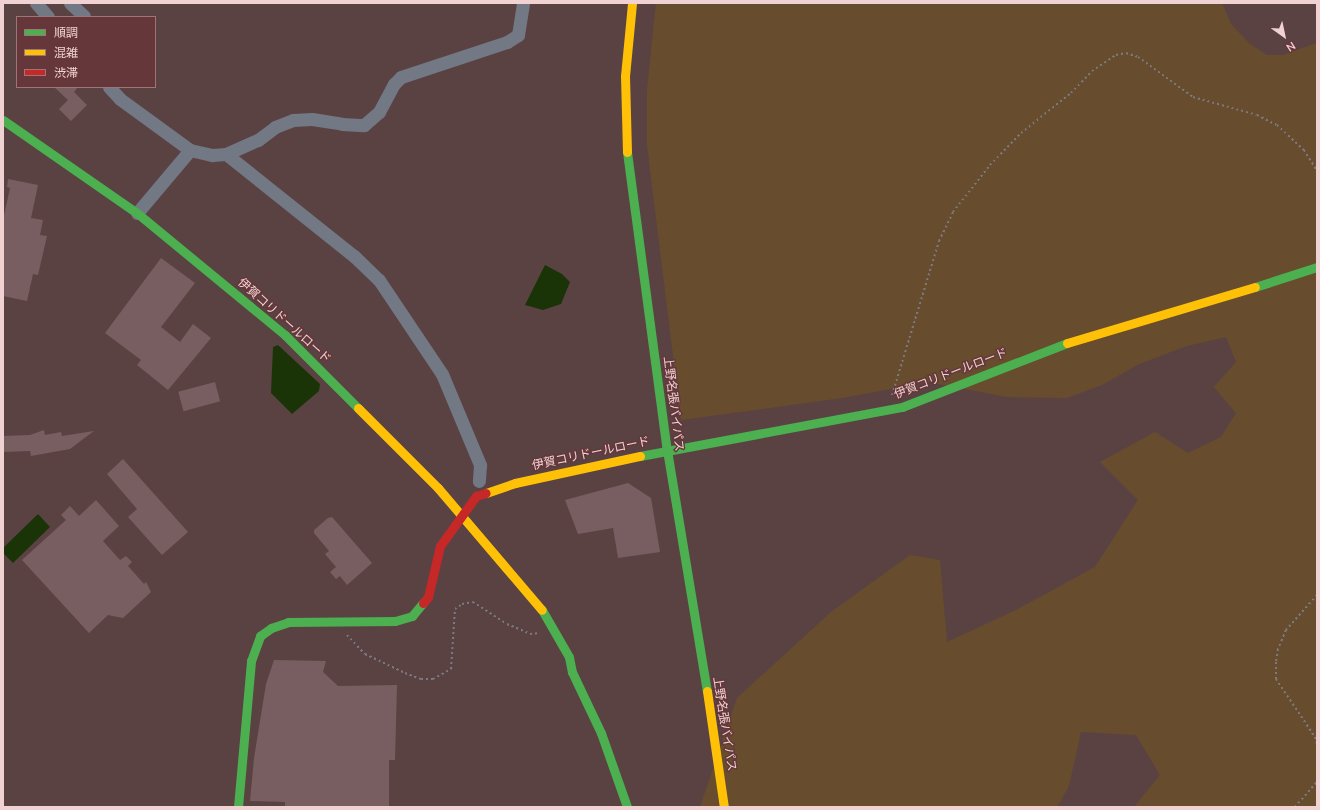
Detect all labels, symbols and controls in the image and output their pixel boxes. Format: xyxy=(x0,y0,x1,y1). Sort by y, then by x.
legend xyxy=(16,16,156,88)
north arrow xyxy=(1264,16,1304,56)
text: 順調 xyxy=(54,25,78,41)
text: N xyxy=(1283,38,1298,55)
text: 混雑 xyxy=(54,45,78,61)
text: 渋滞 xyxy=(54,65,78,81)
street label: 伊賀コリドールロード xyxy=(235,276,333,366)
street label: 伊賀コリドールロード xyxy=(892,346,1010,402)
street label: 上野名張バイパス xyxy=(660,355,686,453)
street label: 伊賀コリドールロード xyxy=(531,434,651,474)
street label: 上野名張バイパス xyxy=(709,675,739,773)

